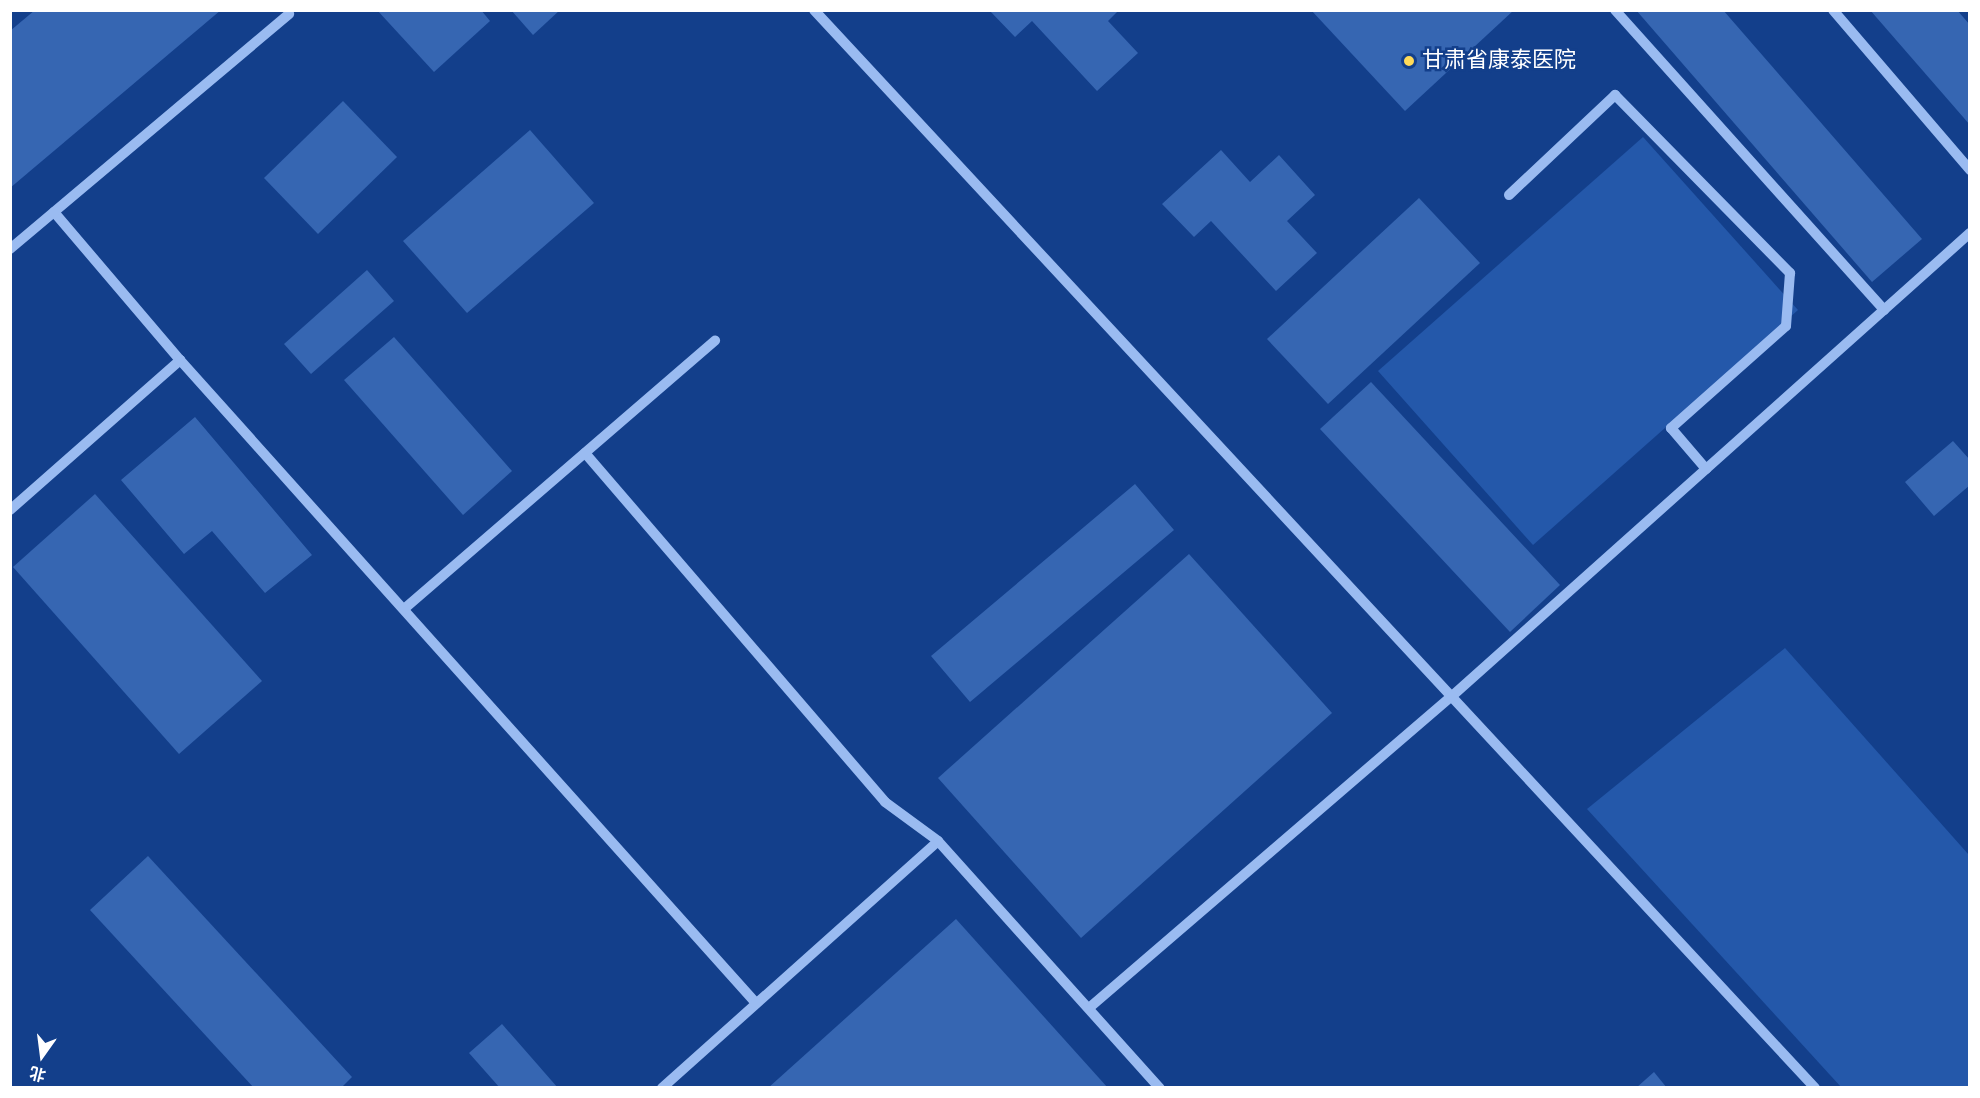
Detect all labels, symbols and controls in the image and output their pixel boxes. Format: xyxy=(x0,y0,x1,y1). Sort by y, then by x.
place label: 甘肃省康泰医院 xyxy=(1422,48,1576,74)
marker: 甘肃省康泰医院 xyxy=(1400,52,1418,70)
north arrow xyxy=(12,1026,72,1086)
text: 北 xyxy=(28,1064,47,1083)

